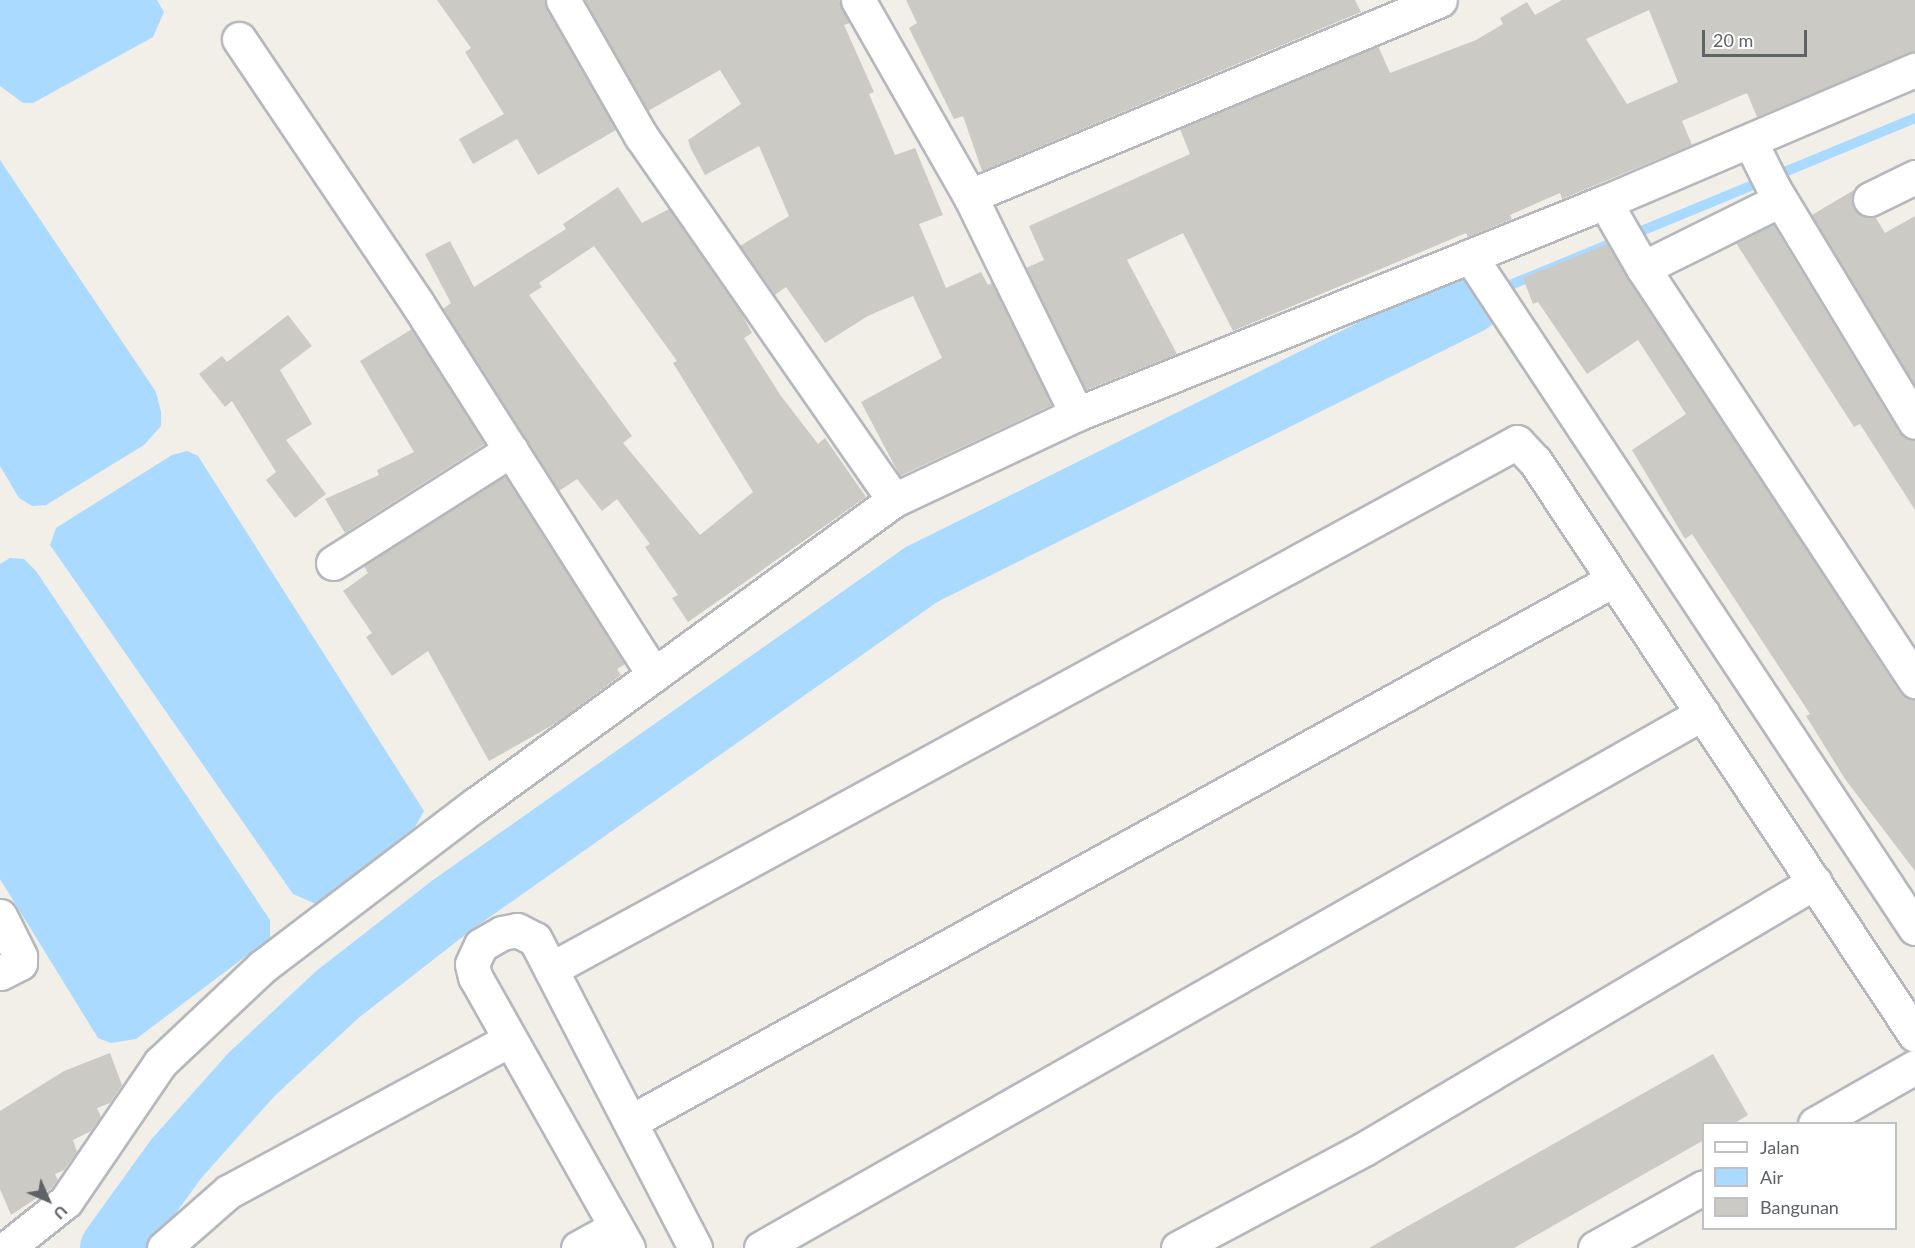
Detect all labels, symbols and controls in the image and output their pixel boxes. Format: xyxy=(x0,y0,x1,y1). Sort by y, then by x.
scale bar xyxy=(1705,18,1810,56)
text: 20 m xyxy=(1713,29,1753,51)
legend xyxy=(1702,1122,1897,1230)
text: Jalan xyxy=(1760,1136,1799,1158)
text: Air xyxy=(1760,1166,1783,1188)
north arrow xyxy=(18,1170,78,1230)
text: Bangunan xyxy=(1760,1196,1839,1218)
text: U xyxy=(50,1202,72,1224)

